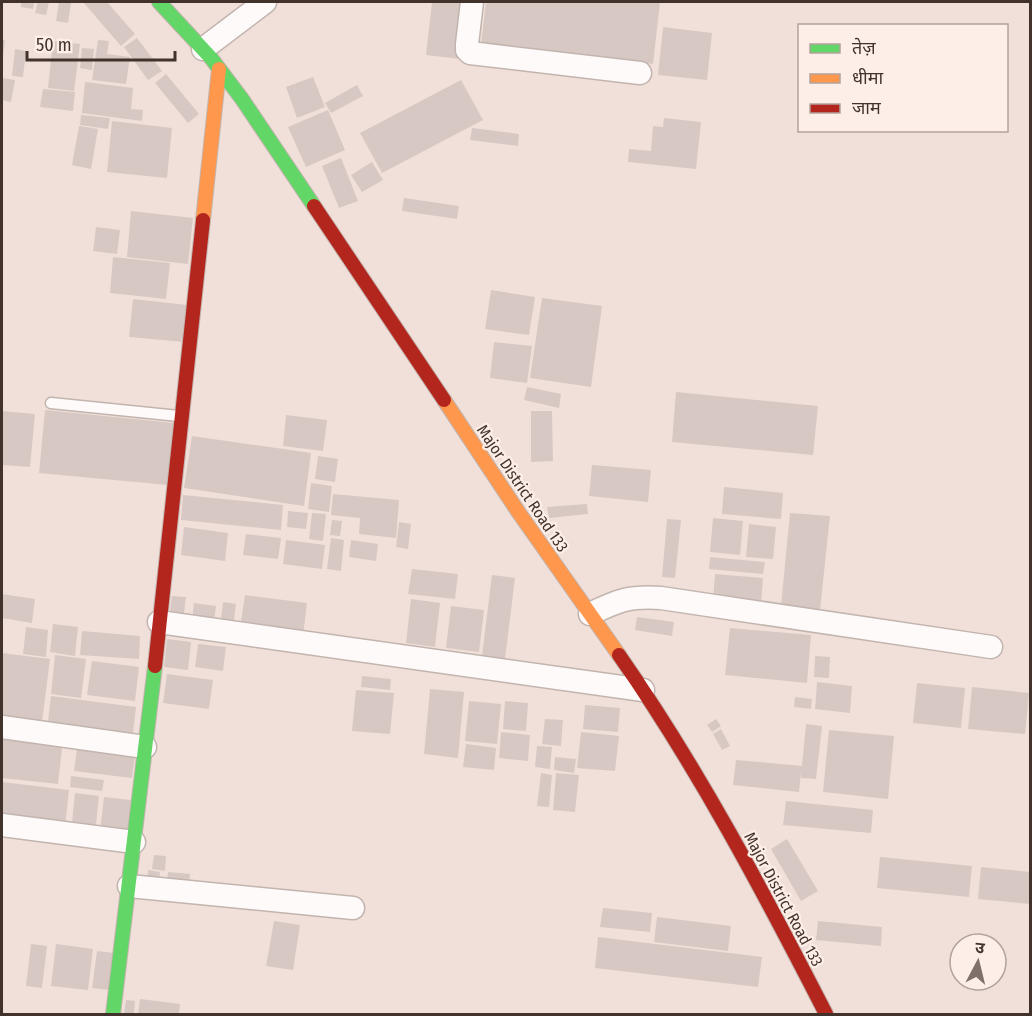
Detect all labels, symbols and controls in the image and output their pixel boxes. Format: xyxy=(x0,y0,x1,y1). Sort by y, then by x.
scale bar xyxy=(27,24,176,62)
legend xyxy=(798,24,1008,132)
text: 50 m xyxy=(36,34,72,56)
text: तेज़ xyxy=(852,37,876,59)
text: धीमा xyxy=(852,67,883,89)
text: जाम xyxy=(852,97,882,119)
street label: Major District Road 133 xyxy=(473,421,572,555)
street label: Major District Road 133 xyxy=(740,829,827,970)
north arrow xyxy=(948,932,1008,992)
text: उ xyxy=(974,938,986,958)

